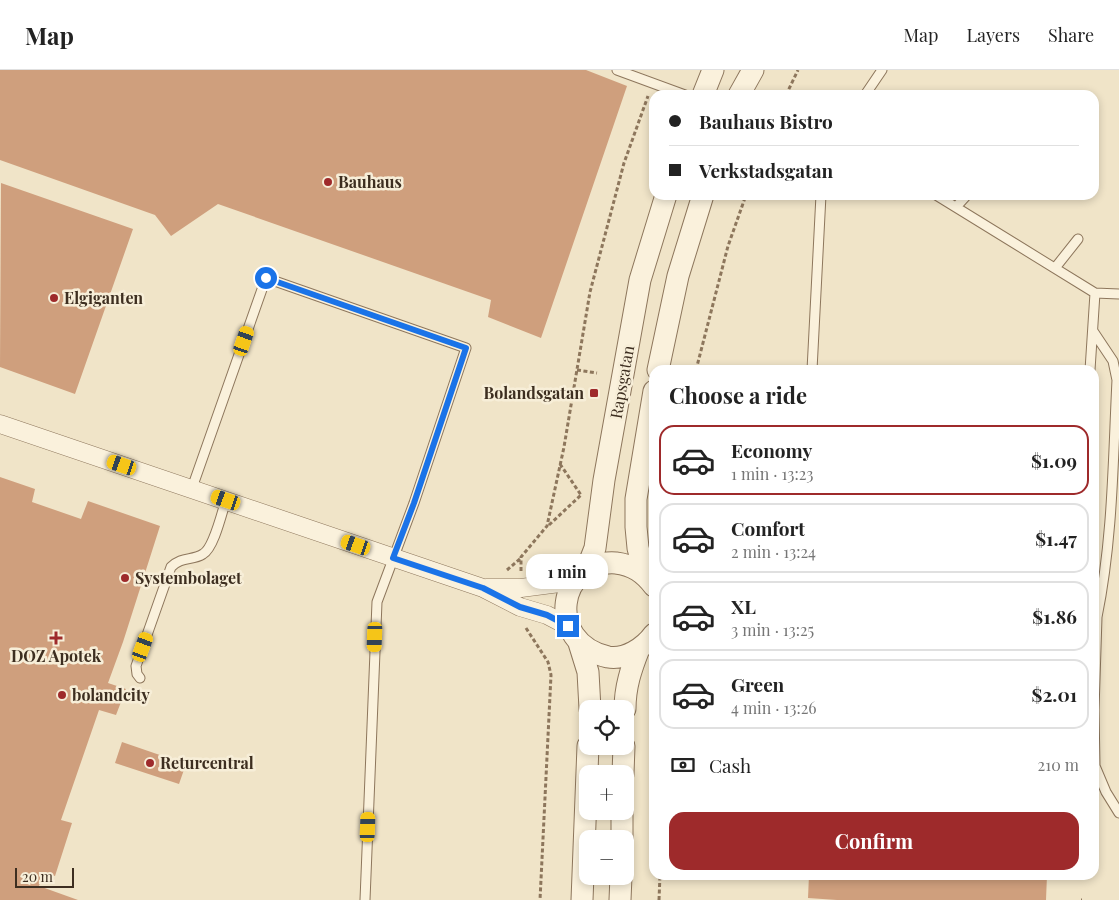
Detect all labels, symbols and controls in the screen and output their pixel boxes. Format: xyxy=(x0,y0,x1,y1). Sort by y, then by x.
text: Map xyxy=(25,19,74,51)
text: Map xyxy=(903,23,938,47)
text: Layers xyxy=(966,23,1020,47)
text: Share xyxy=(1048,23,1094,47)
text: Bauhaus Bistro xyxy=(699,108,833,134)
text: Verkstadsgatan xyxy=(699,157,833,183)
place label: Bauhaus xyxy=(338,171,402,192)
marker: Bauhaus xyxy=(322,176,334,188)
route start xyxy=(255,267,277,289)
place label: Elgiganten xyxy=(64,287,143,308)
marker: Elgiganten xyxy=(48,292,60,304)
car xyxy=(232,324,255,358)
street label: Rapsgatan xyxy=(605,343,638,420)
text: Choose a ride xyxy=(669,380,807,410)
place label: Bolandsgatan xyxy=(484,382,584,403)
marker: Bolandsgatan xyxy=(588,387,600,399)
text: Economy xyxy=(731,437,812,463)
icon: car xyxy=(671,438,716,483)
text: $1.09 xyxy=(1031,447,1077,473)
car xyxy=(105,453,138,477)
text: 1 min · 13:23 xyxy=(731,463,814,484)
car xyxy=(209,488,242,512)
text: Comfort xyxy=(731,515,805,541)
icon: car xyxy=(671,516,716,561)
text: $1.47 xyxy=(1035,525,1077,551)
car xyxy=(339,533,372,557)
text: 2 min · 13:24 xyxy=(731,541,816,562)
callout: 1 min xyxy=(527,554,609,588)
text: 1 min xyxy=(547,561,587,582)
place label: Systembolaget xyxy=(135,567,242,588)
marker: Systembolaget xyxy=(119,572,131,584)
text: XL xyxy=(731,593,756,619)
icon: car xyxy=(671,594,716,639)
text: $1.86 xyxy=(1032,603,1077,629)
route end xyxy=(557,615,579,637)
text: 3 min · 13:25 xyxy=(731,619,814,640)
car xyxy=(366,622,383,652)
car xyxy=(130,630,155,664)
marker: DOZ Apotek xyxy=(50,632,62,644)
place label: DOZ Apotek xyxy=(11,645,102,666)
text: Green xyxy=(731,671,784,697)
icon: car xyxy=(671,672,716,717)
text: $2.01 xyxy=(1031,681,1077,707)
place label: bolandcity xyxy=(72,684,151,705)
marker: bolandcity xyxy=(56,689,68,701)
text: 4 min · 13:26 xyxy=(731,697,817,718)
map controls xyxy=(579,700,634,885)
button: locate xyxy=(579,700,634,755)
icon: cash xyxy=(669,751,697,779)
place label: Returcentral xyxy=(160,752,254,773)
text: Cash xyxy=(709,752,751,778)
text: 210 m xyxy=(1038,754,1079,775)
marker: Returcentral xyxy=(144,757,156,769)
button: + xyxy=(579,765,634,820)
car xyxy=(359,812,376,842)
button: Confirm xyxy=(669,812,1079,870)
button: − xyxy=(579,830,634,885)
scale bar xyxy=(15,865,74,888)
text: 20 m xyxy=(22,867,53,886)

